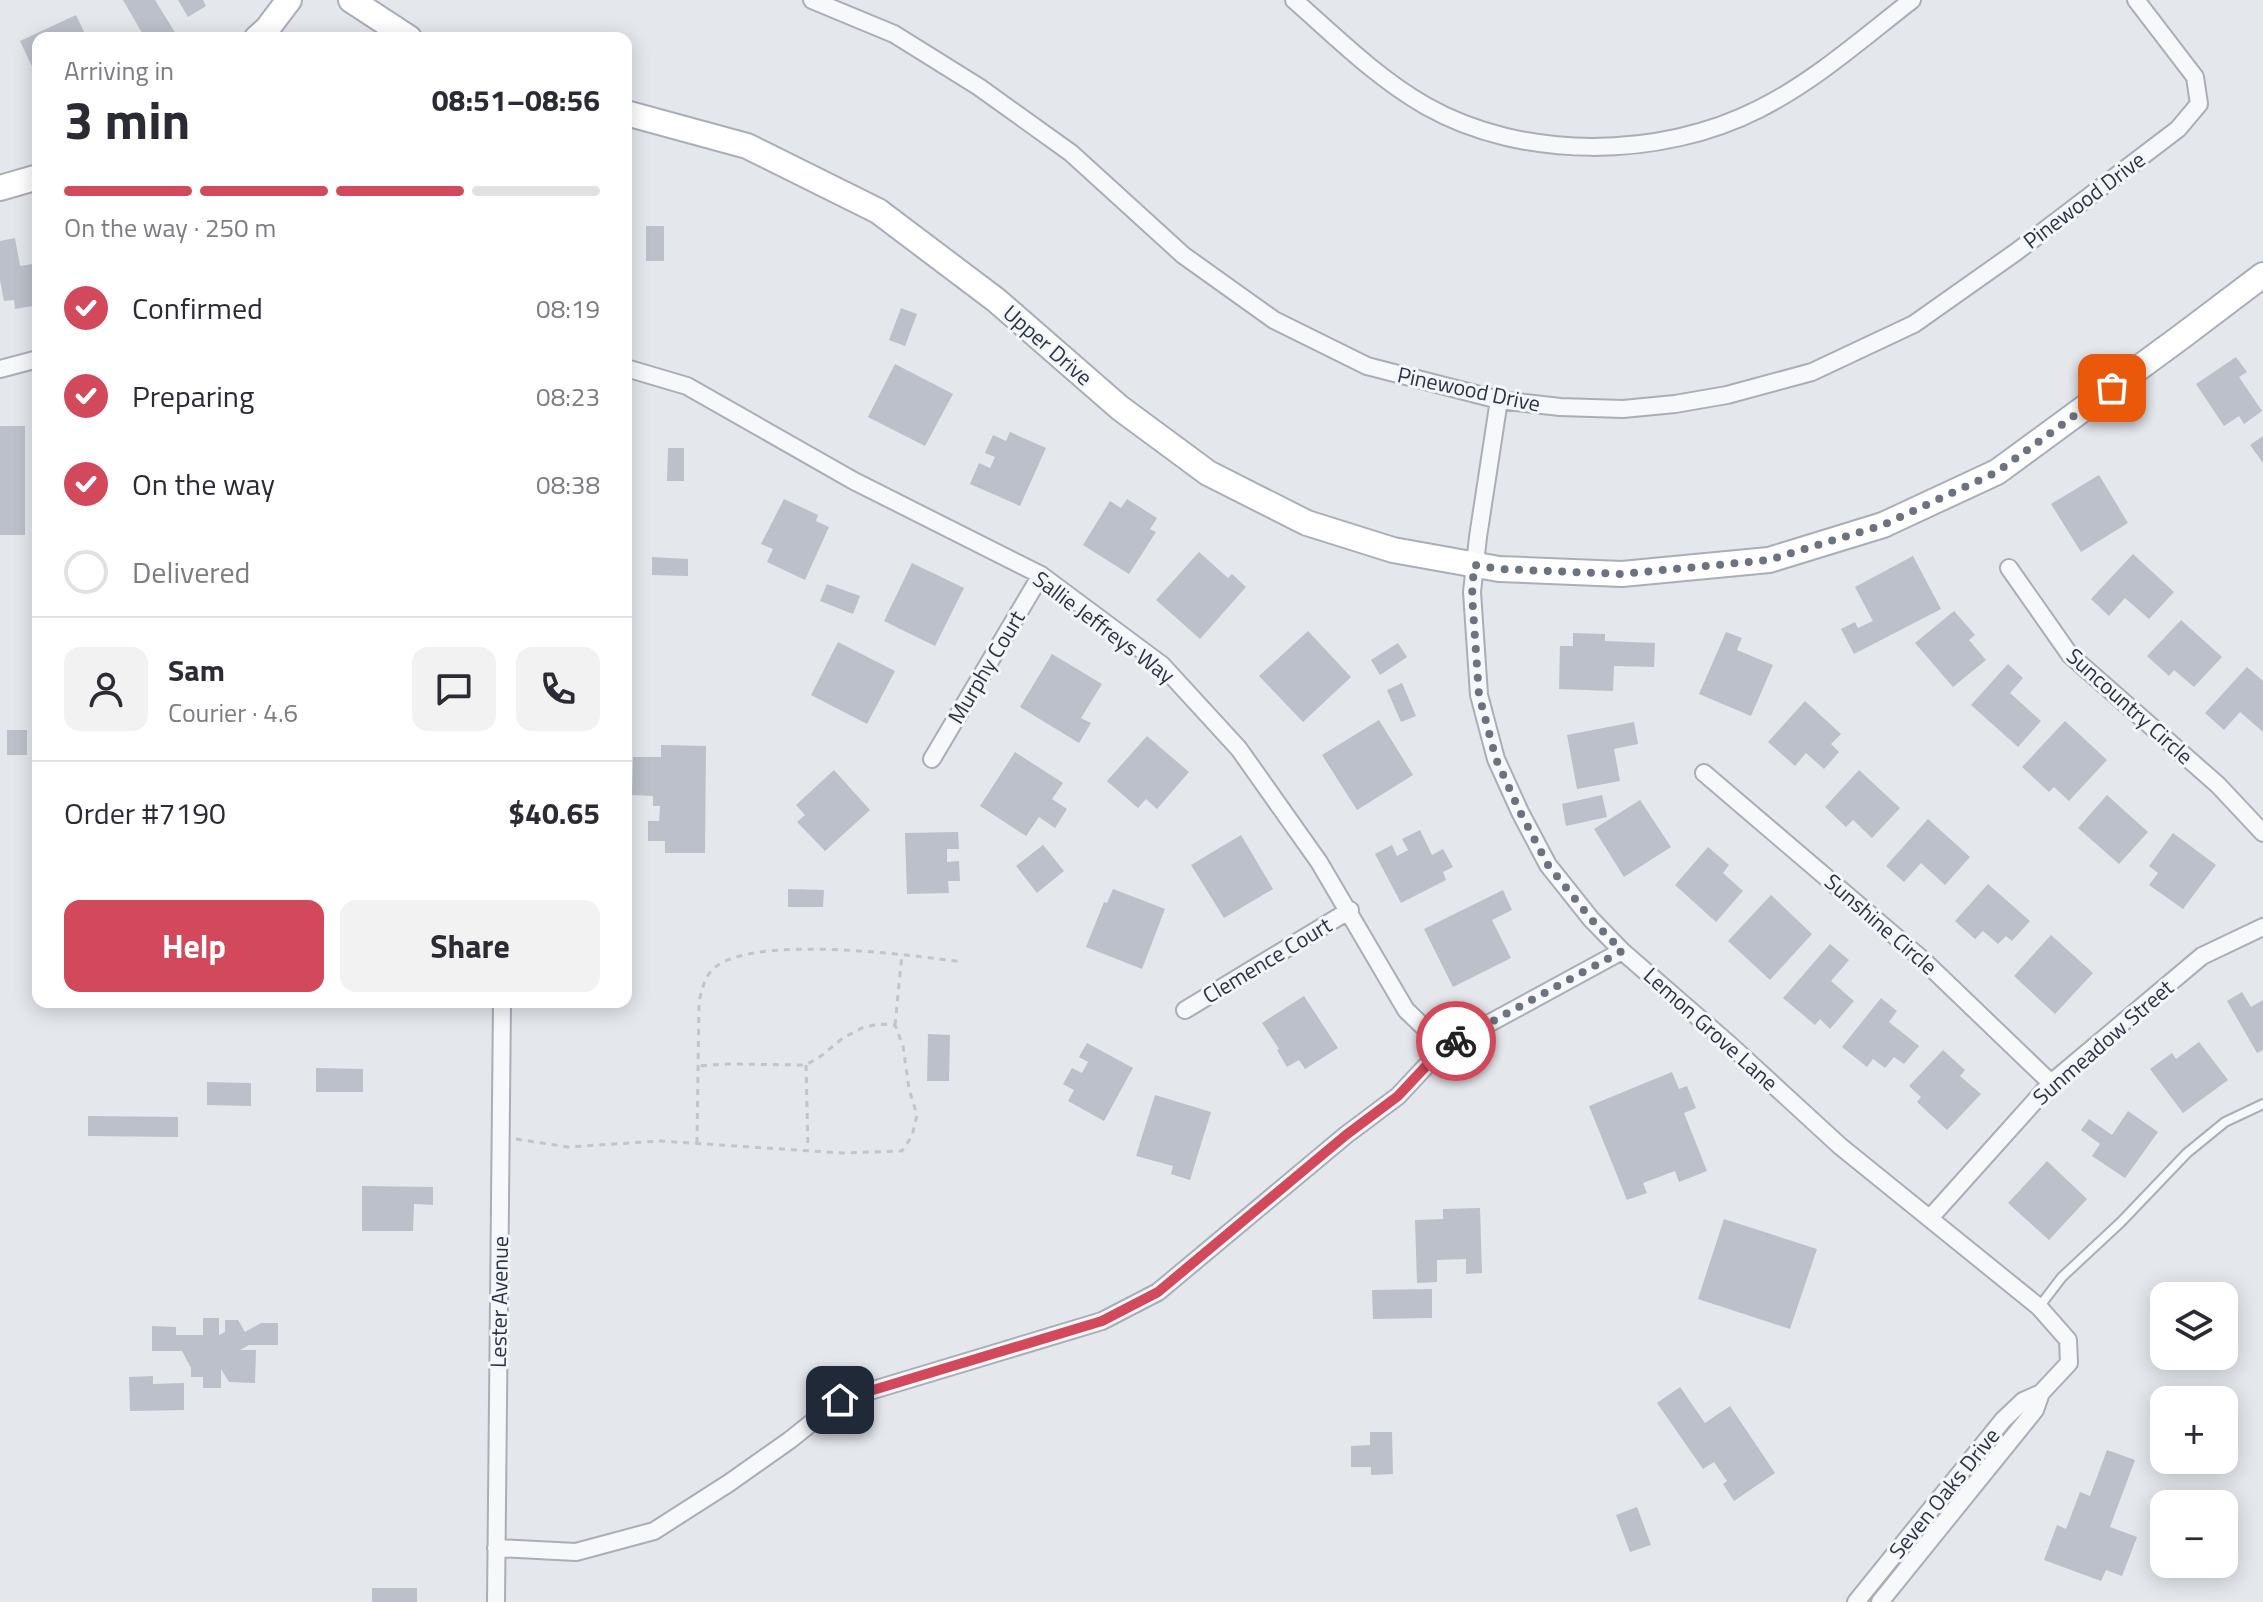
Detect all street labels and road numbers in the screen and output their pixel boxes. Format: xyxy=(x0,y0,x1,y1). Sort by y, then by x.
street label: Pinewood Drive xyxy=(2016,143,2152,257)
street label: Upper Drive xyxy=(996,296,1100,394)
street label: Pinewood Drive xyxy=(1394,357,1544,421)
street label: Sallie Jeffreys Way xyxy=(1026,562,1183,692)
street label: Murphy Court xyxy=(939,604,1033,730)
street label: Suncountry Circle xyxy=(2059,640,2201,772)
street label: Sunshine Circle xyxy=(1817,865,1945,983)
street label: Clemence Court xyxy=(1196,908,1338,1012)
street label: Lemon Grove Lane xyxy=(1636,959,1786,1099)
street label: Sunmeadow Street xyxy=(2025,971,2181,1113)
street label: Lester Avenue xyxy=(481,1236,517,1368)
street label: Seven Oaks Drive xyxy=(1880,1420,2008,1566)

